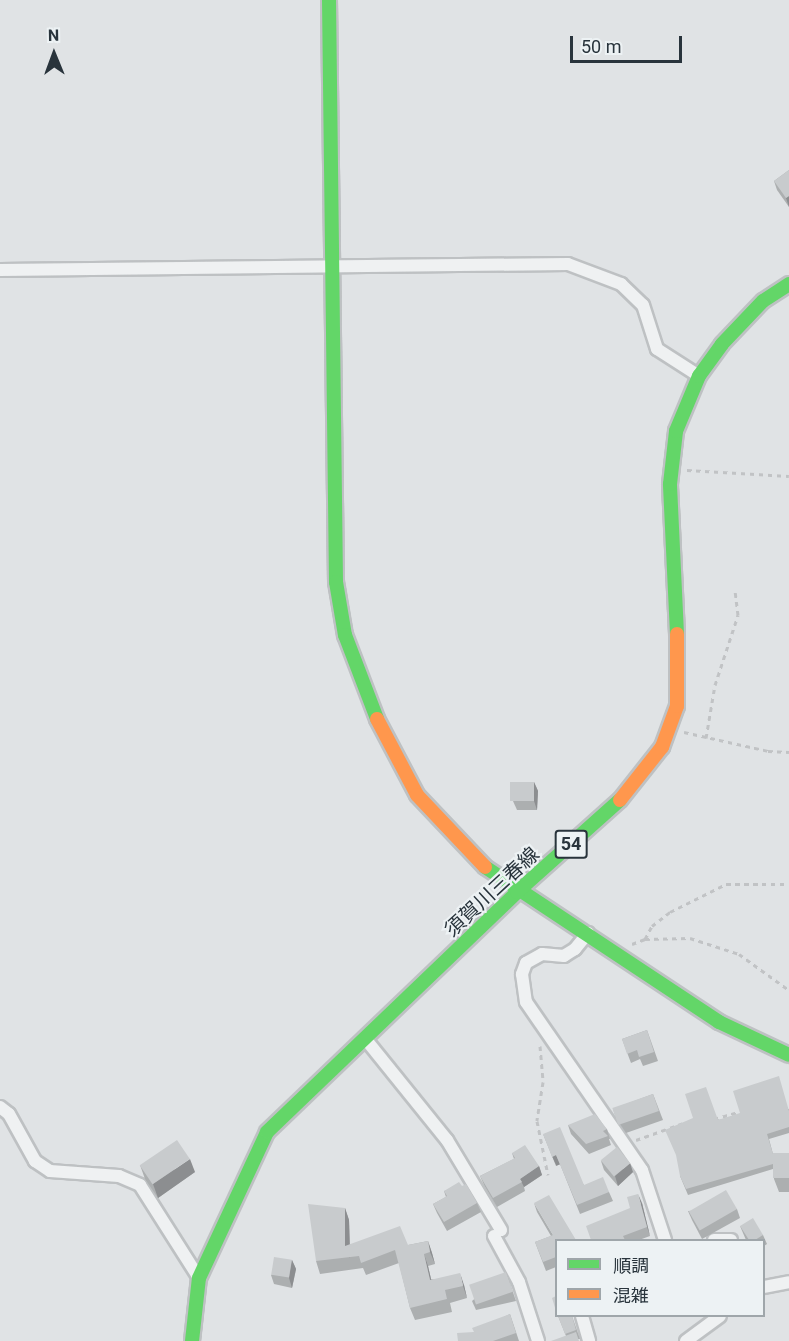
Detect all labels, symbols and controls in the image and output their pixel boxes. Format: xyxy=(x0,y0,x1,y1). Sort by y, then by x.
north arrow xyxy=(24,24,84,84)
scale bar xyxy=(573,24,686,62)
text: N xyxy=(48,26,59,45)
text: 50 m xyxy=(581,36,621,57)
road number: 54 xyxy=(554,829,588,859)
street label: 須賀川三春線 xyxy=(440,842,544,942)
legend xyxy=(555,1239,765,1317)
text: 順調 xyxy=(613,1255,649,1276)
text: 混雑 xyxy=(613,1285,649,1306)

